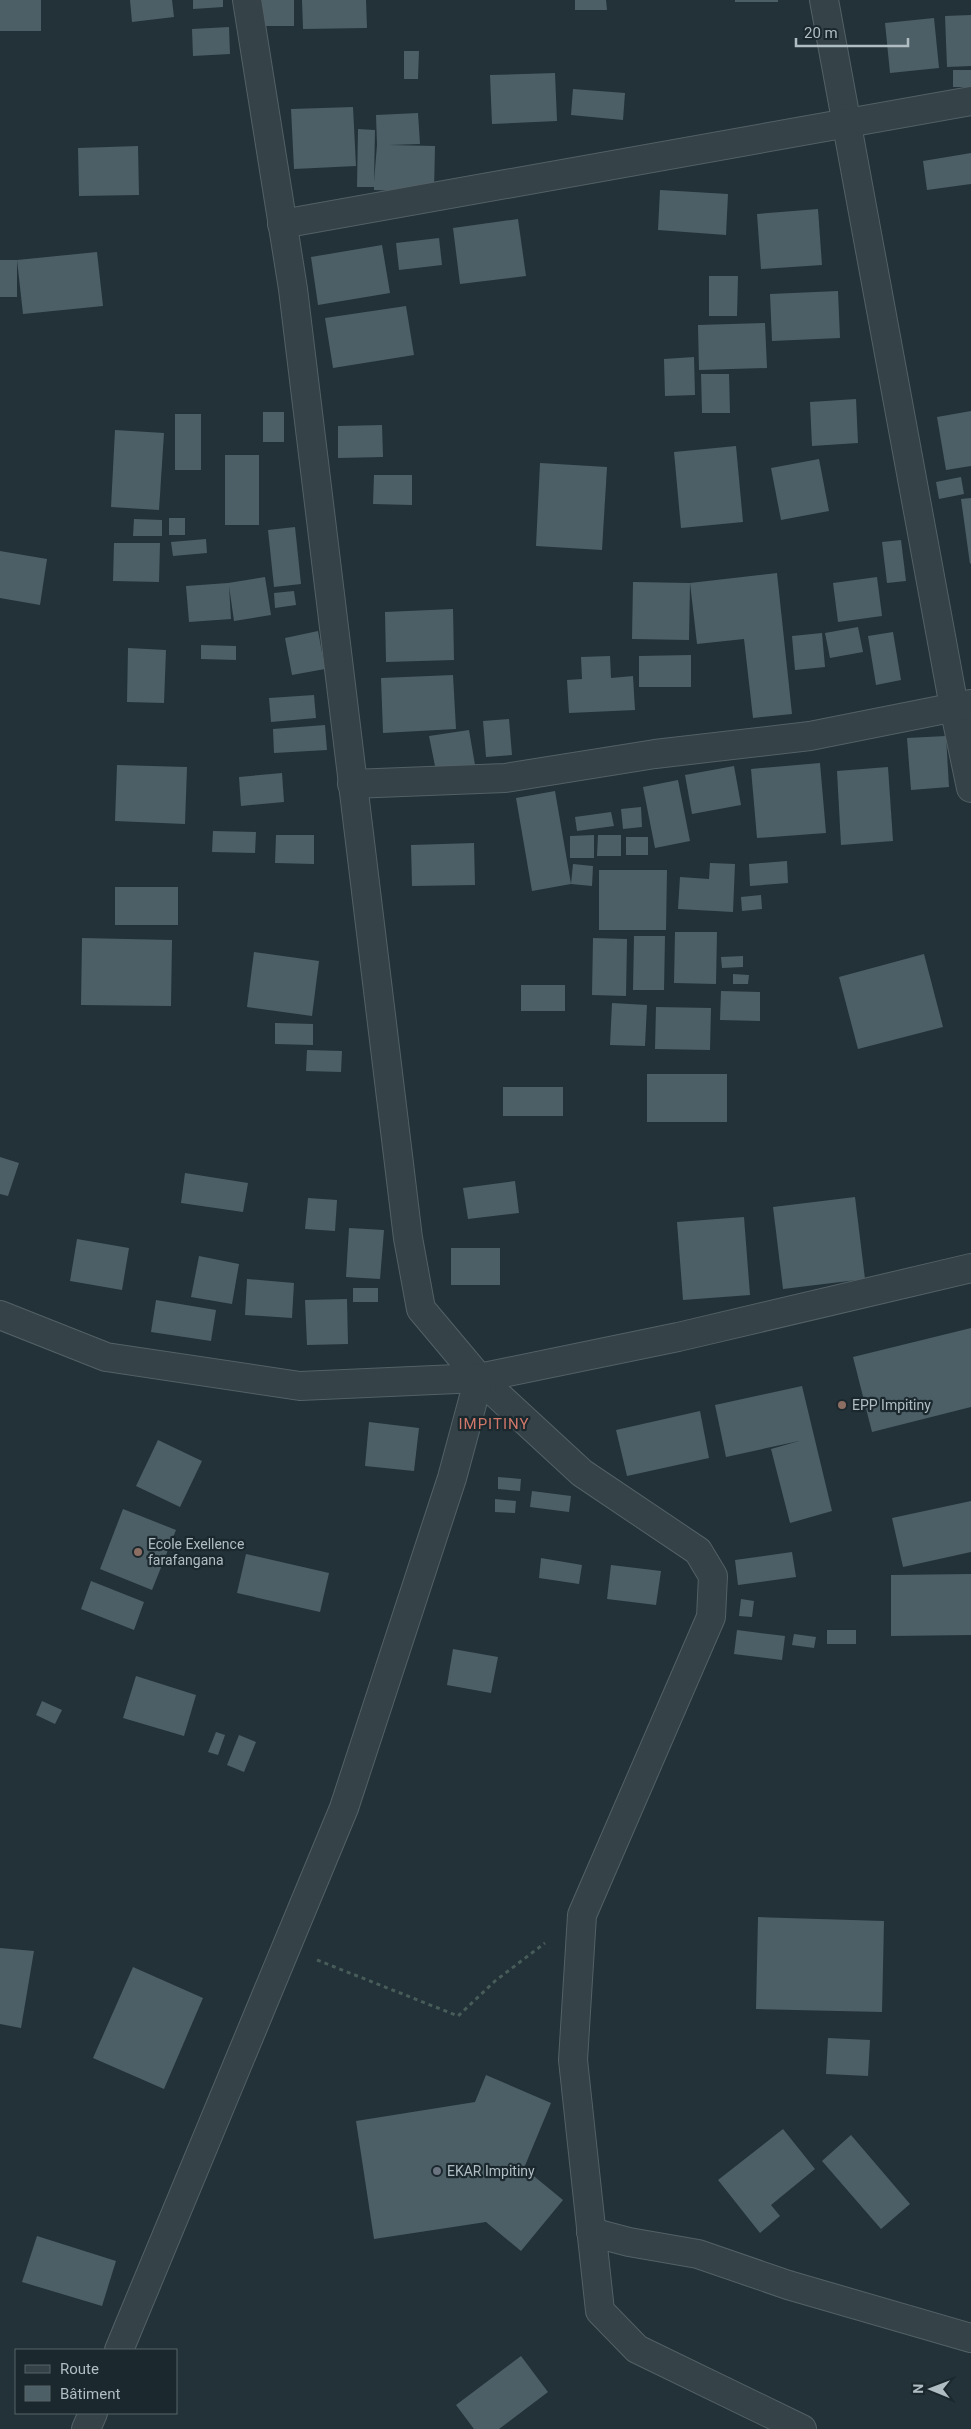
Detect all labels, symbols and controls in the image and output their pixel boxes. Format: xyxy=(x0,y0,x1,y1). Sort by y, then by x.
scale bar xyxy=(796,15,908,47)
text: 20 m xyxy=(804,24,838,42)
place label: EPP Impitiny xyxy=(852,1397,931,1413)
marker: EPP Impitiny xyxy=(836,1399,848,1411)
district label: IMPITINY xyxy=(458,1415,530,1433)
place label: Ecole Exellence farafangana xyxy=(148,1536,244,1568)
marker: Ecole Exellence farafangana xyxy=(132,1546,144,1558)
place label: EKAR Impitiny xyxy=(447,2163,535,2179)
marker: EKAR Impitiny xyxy=(431,2165,443,2177)
legend xyxy=(15,2349,178,2414)
text: Route xyxy=(60,2360,99,2378)
north arrow xyxy=(906,2364,956,2414)
text: N xyxy=(910,2384,926,2394)
text: Bâtiment xyxy=(60,2385,120,2403)

